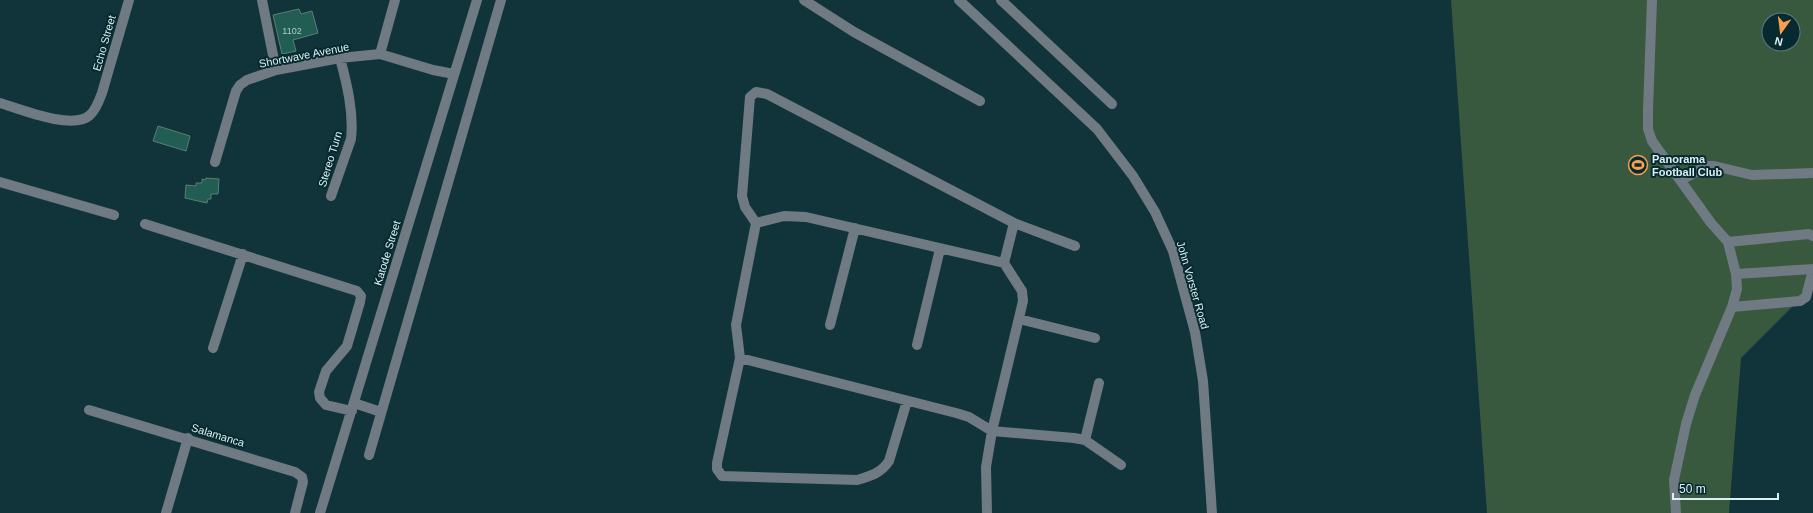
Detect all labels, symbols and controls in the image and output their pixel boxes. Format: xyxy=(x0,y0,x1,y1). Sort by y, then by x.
north arrow xyxy=(1761,12,1801,52)
street label: Echo Street xyxy=(90,14,118,72)
house number: 1102 xyxy=(282,26,302,36)
text: N xyxy=(1773,35,1784,48)
street label: Shortwave Avenue xyxy=(258,40,350,70)
street label: Stereo Turn xyxy=(316,130,344,188)
place label: Panorama Football Club xyxy=(1652,153,1723,178)
sports icon: Panorama Football Club xyxy=(1627,154,1649,176)
street label: Katode Street xyxy=(371,219,403,287)
street label: John Vorster Road xyxy=(1175,240,1211,330)
street label: Salamanca xyxy=(190,421,247,449)
scale bar xyxy=(1673,475,1778,501)
text: 50 m xyxy=(1679,482,1706,496)

